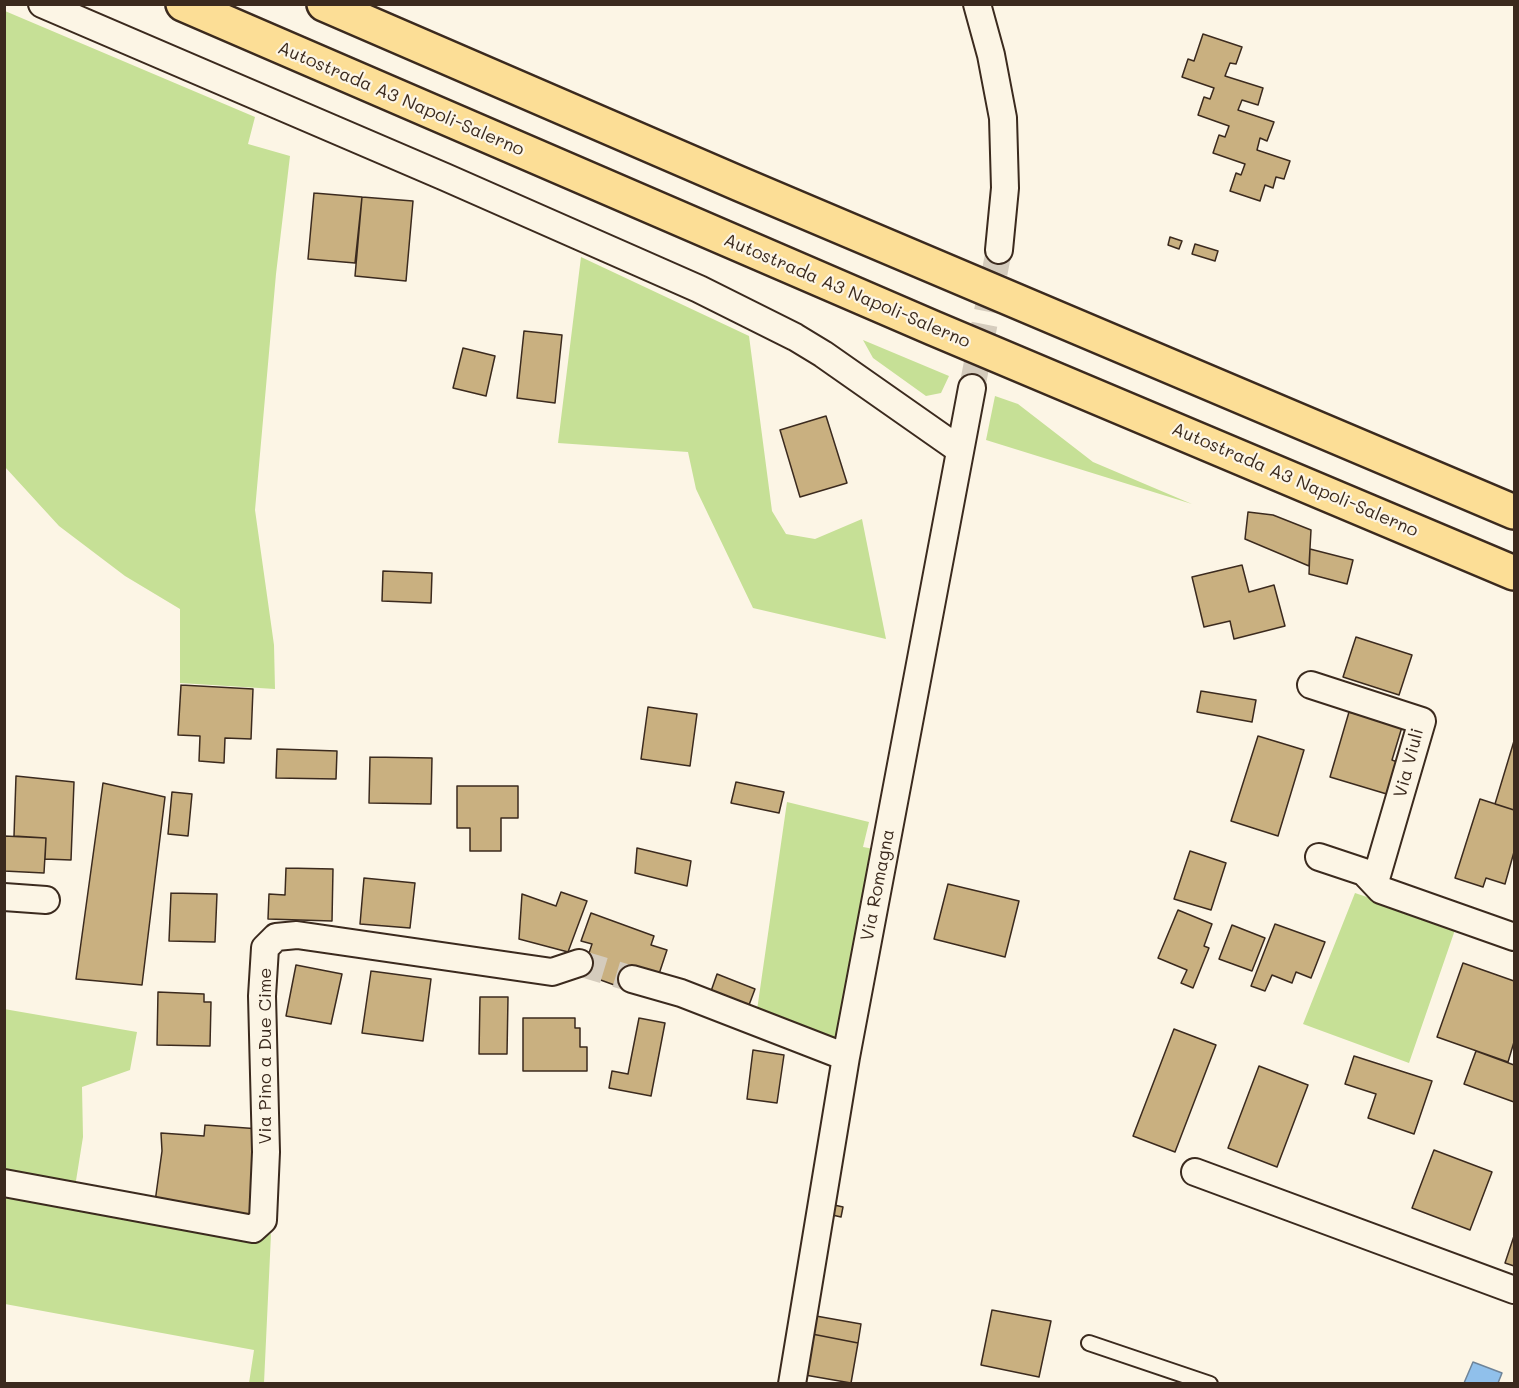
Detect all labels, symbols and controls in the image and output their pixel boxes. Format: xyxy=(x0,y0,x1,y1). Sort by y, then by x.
street label: Autostrada A3 Napoli-Salerno xyxy=(275,37,527,161)
street label: Autostrada A3 Napoli-Salerno xyxy=(721,229,973,353)
street label: Autostrada A3 Napoli-Salerno xyxy=(1169,418,1421,542)
street label: Via Viuli xyxy=(1389,726,1429,800)
street label: Via Romagna xyxy=(857,827,899,943)
street label: Via Pino a Due Cime xyxy=(254,968,276,1144)

